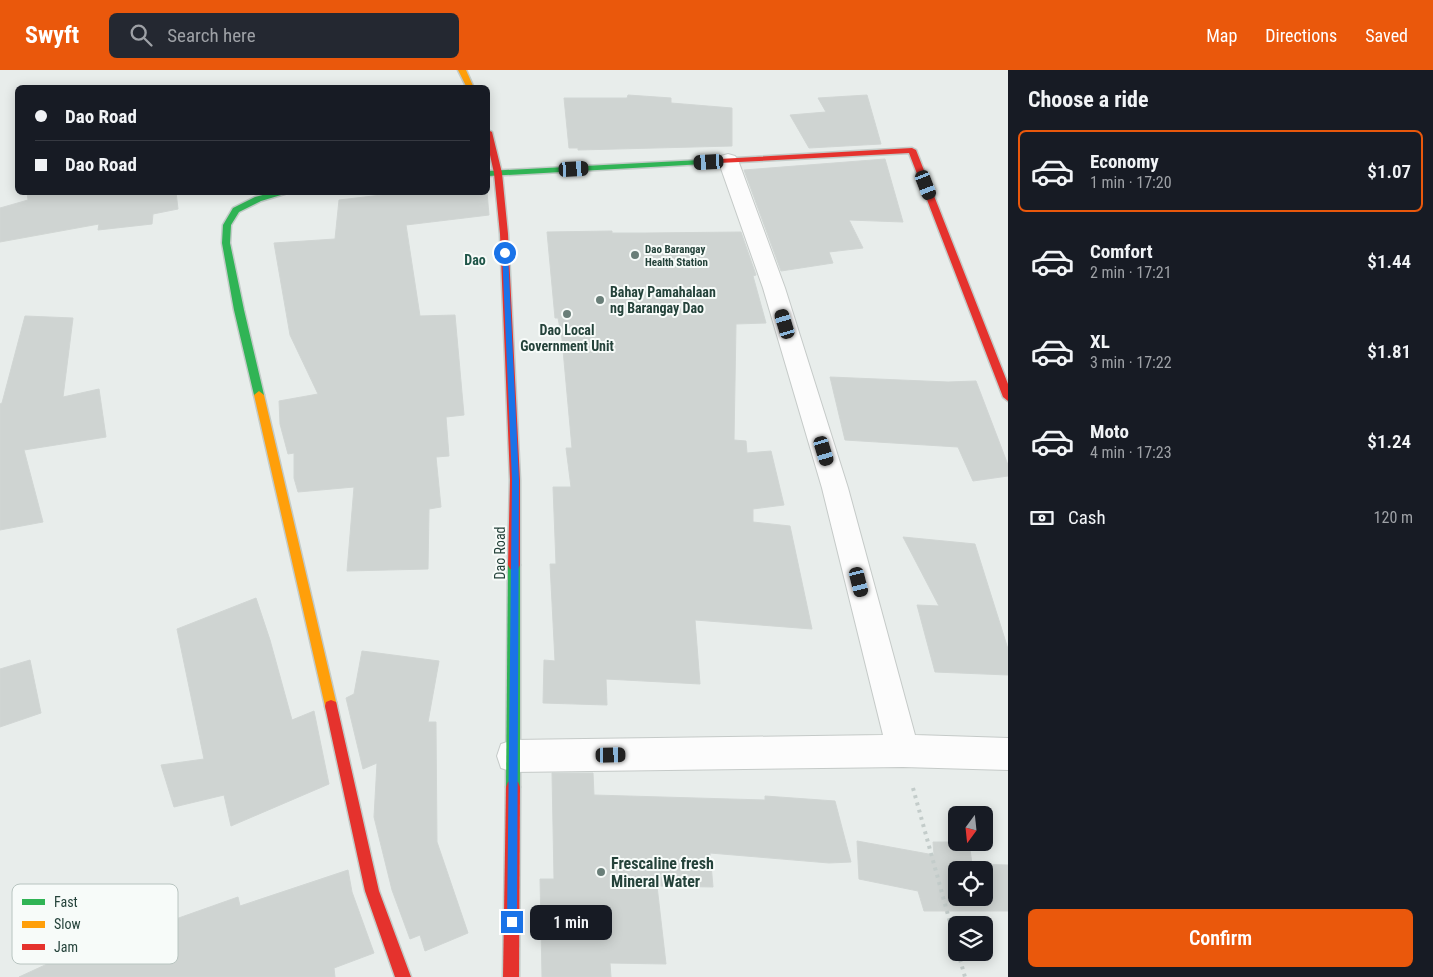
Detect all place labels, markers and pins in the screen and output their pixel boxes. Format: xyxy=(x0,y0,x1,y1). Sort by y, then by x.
place label: Dao Barangay Health Station xyxy=(645,243,708,269)
marker: Dao Barangay Health Station xyxy=(629,249,641,261)
place label: Bahay Pamahalaan ng Barangay Dao xyxy=(610,284,716,316)
marker: Bahay Pamahalaan ng Barangay Dao xyxy=(594,294,606,306)
marker: Dao Local Government Unit xyxy=(561,308,573,320)
place label: Dao Local Government Unit xyxy=(520,322,614,354)
place label: Frescaline fresh Mineral Water xyxy=(611,854,714,891)
marker: Frescaline fresh Mineral Water xyxy=(595,866,607,878)

